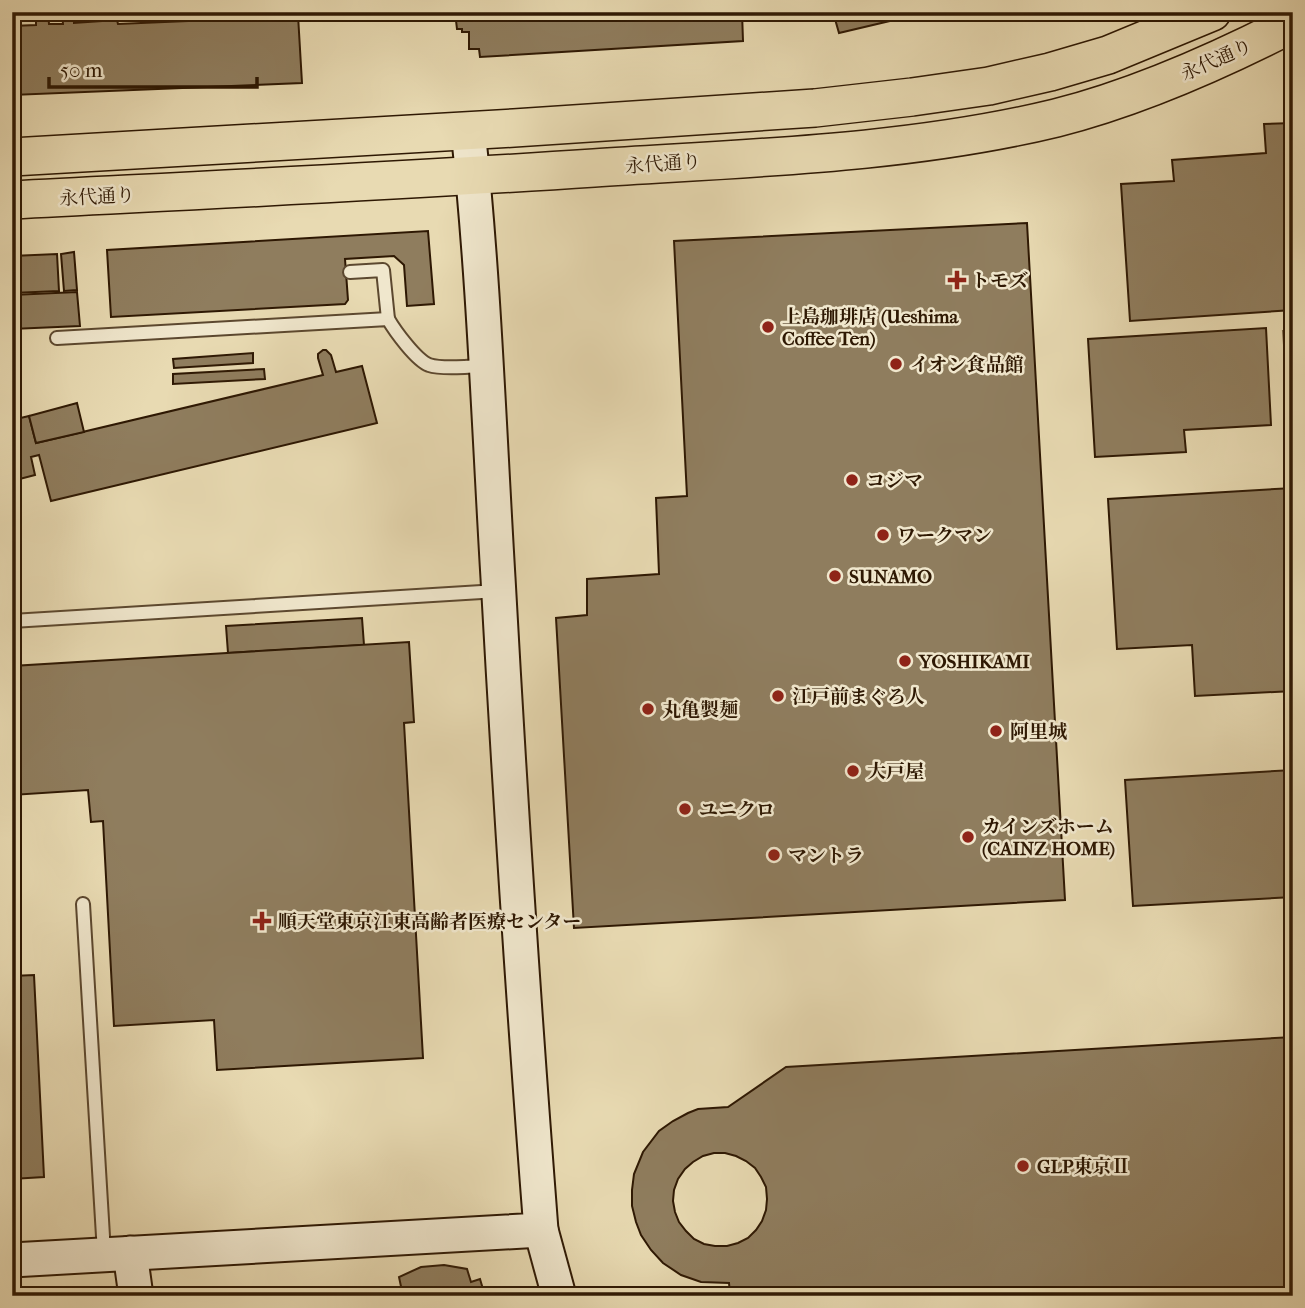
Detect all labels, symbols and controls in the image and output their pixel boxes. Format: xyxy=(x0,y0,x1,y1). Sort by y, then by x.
street label: 永代通り xyxy=(1177,34,1256,85)
scale bar xyxy=(49,46,257,90)
text: 50 m xyxy=(60,58,103,82)
street label: 永代通り xyxy=(624,150,702,178)
street label: 永代通り xyxy=(59,184,136,210)
place label: トモズ xyxy=(971,270,1028,292)
marker: トモズ xyxy=(949,272,965,288)
place label: 上島珈琲店 (Ueshima Coffee Ten) xyxy=(782,306,960,350)
marker: 上島珈琲店 (Ueshima Coffee Ten) xyxy=(760,319,776,335)
place label: イオン食品館 xyxy=(910,354,1023,376)
marker: イオン食品館 xyxy=(888,356,904,372)
place label: コジマ xyxy=(866,470,923,492)
marker: コジマ xyxy=(844,472,860,488)
place label: ワークマン xyxy=(897,525,992,547)
marker: ワークマン xyxy=(875,527,891,543)
place label: SUNAMO xyxy=(849,566,932,588)
marker: SUNAMO xyxy=(827,568,843,584)
place label: YOSHIKAMI xyxy=(918,651,1030,673)
marker: YOSHIKAMI xyxy=(897,653,913,669)
place label: 江戸前まぐろ人 xyxy=(792,686,925,708)
marker: 江戸前まぐろ人 xyxy=(770,688,786,704)
place label: 丸亀製麺 xyxy=(662,699,738,721)
marker: 丸亀製麺 xyxy=(640,701,656,717)
place label: 阿里城 xyxy=(1010,721,1067,743)
marker: 阿里城 xyxy=(988,723,1004,739)
place label: 大戸屋 xyxy=(867,761,924,783)
marker: 大戸屋 xyxy=(845,763,861,779)
place label: ユニクロ xyxy=(699,799,775,821)
marker: ユニクロ xyxy=(677,801,693,817)
place label: カインズホーム (CAINZ HOME) xyxy=(982,816,1115,860)
marker: カインズホーム (CAINZ HOME) xyxy=(960,829,976,845)
place label: マントラ xyxy=(788,845,864,867)
marker: マントラ xyxy=(766,847,782,863)
marker: 順天堂東京江東高齢者医療センター xyxy=(252,911,272,931)
place label: 順天堂東京江東高齢者医療センター xyxy=(278,911,581,933)
place label: GLP東京Ⅱ xyxy=(1037,1156,1130,1178)
marker: GLP東京Ⅱ xyxy=(1015,1158,1031,1174)

